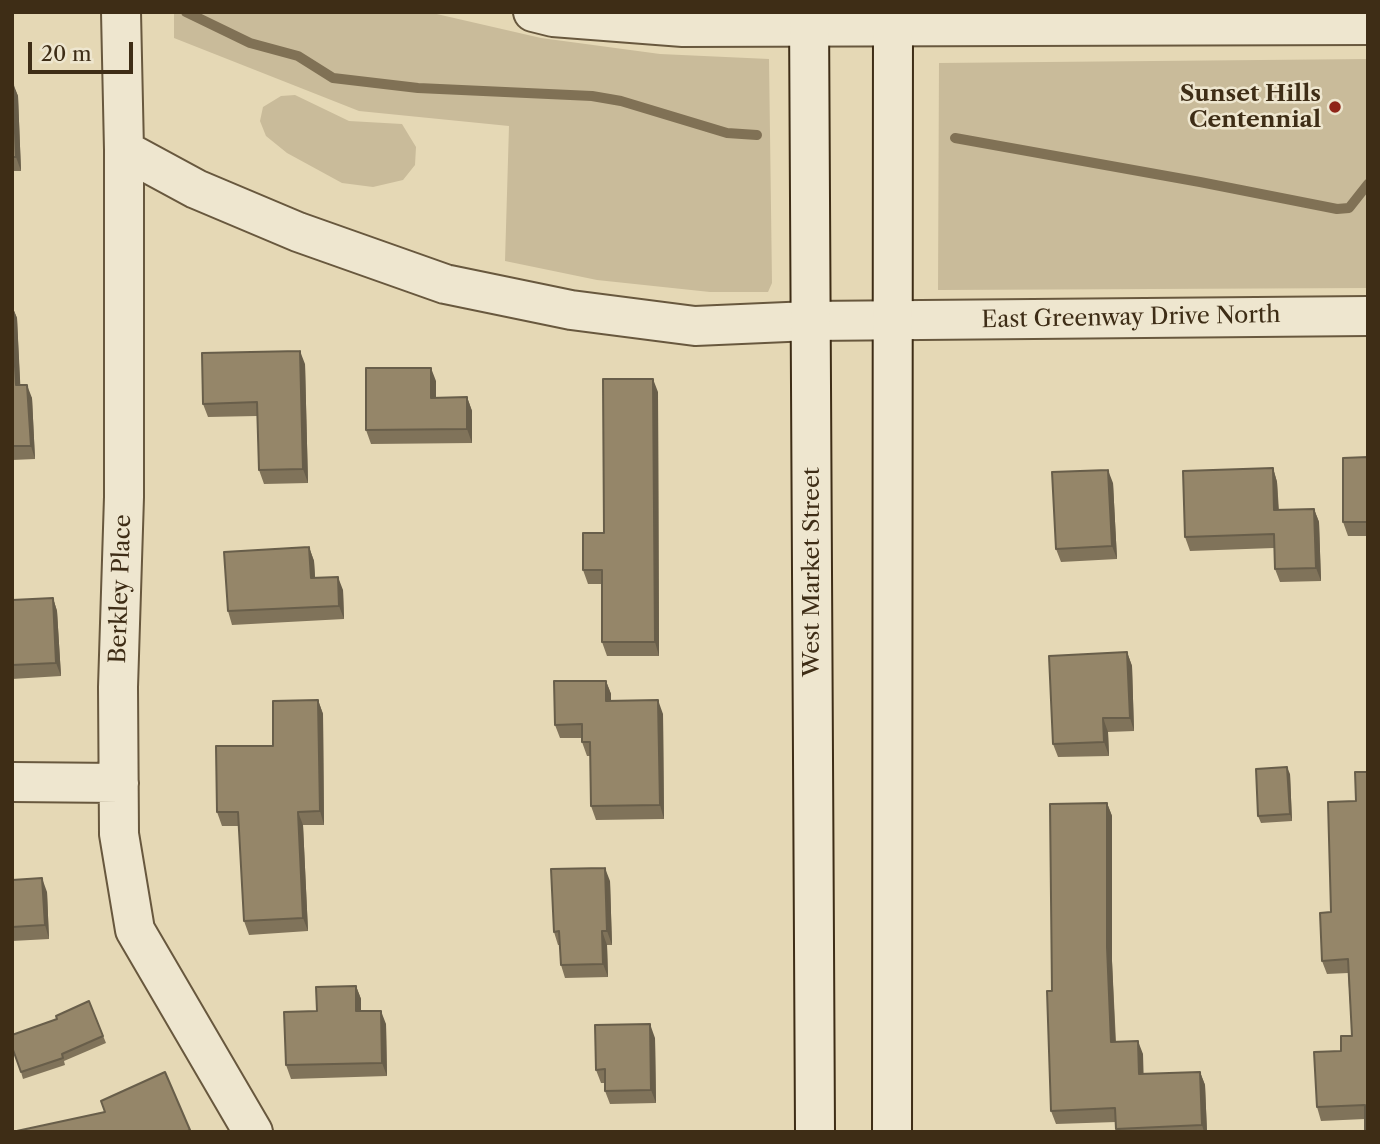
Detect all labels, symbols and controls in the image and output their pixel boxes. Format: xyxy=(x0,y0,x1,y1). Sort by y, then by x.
scale bar xyxy=(32,28,136,72)
text: 20 m xyxy=(41,41,92,66)
place label: Sunset Hills Centennial xyxy=(1180,80,1321,134)
marker: Sunset Hills Centennial xyxy=(1327,99,1343,115)
street label: East Greenway Drive North xyxy=(981,302,1281,334)
street label: West Market Street xyxy=(798,467,826,677)
street label: Berkley Place xyxy=(105,514,137,664)

